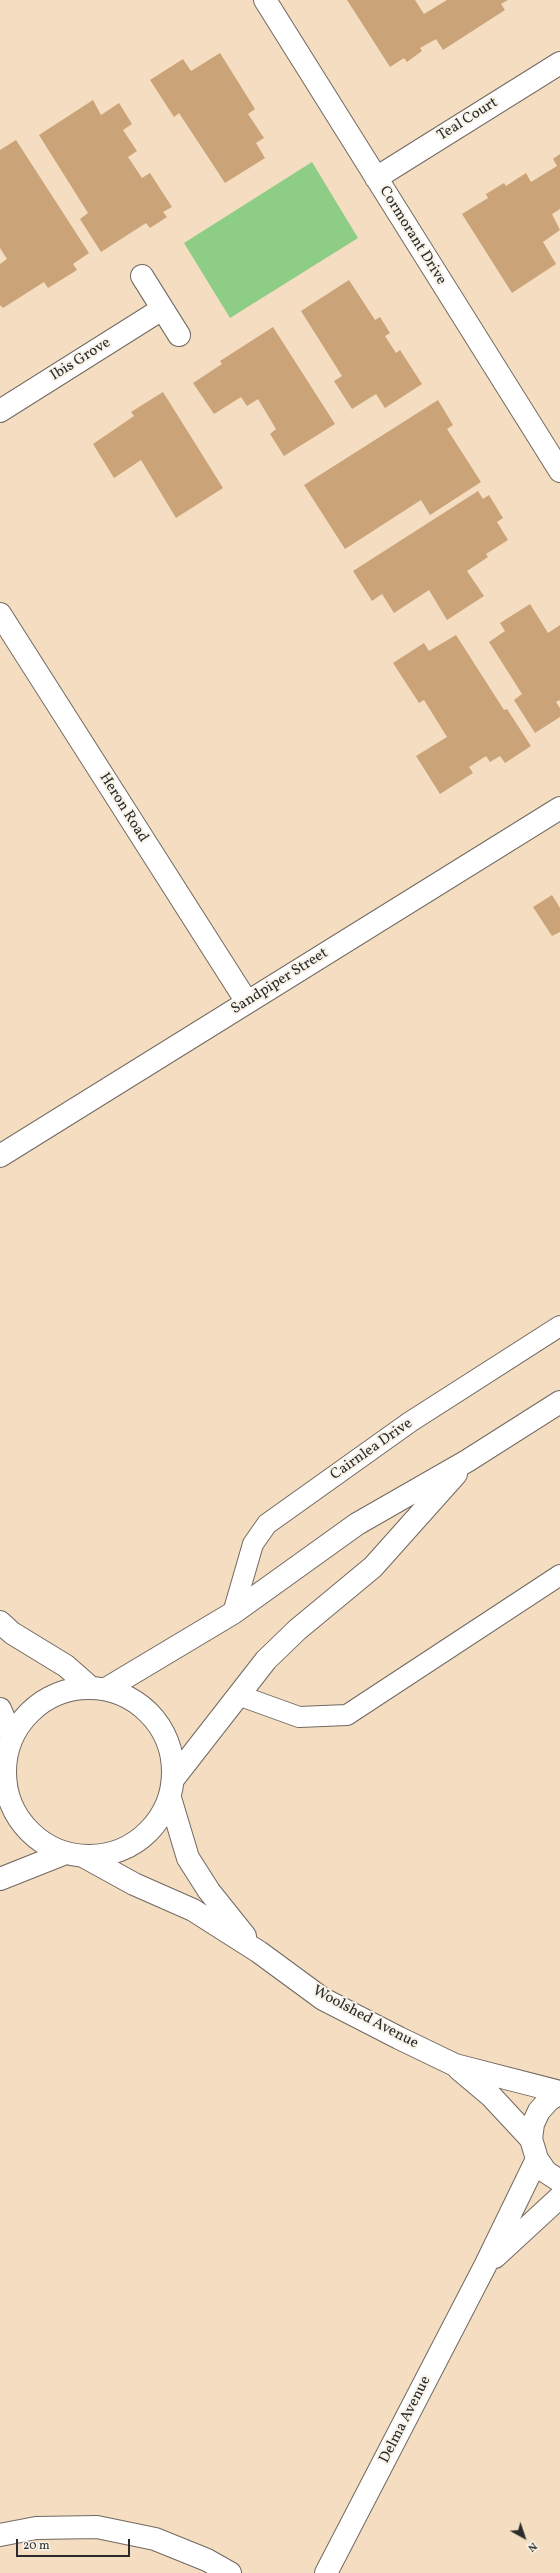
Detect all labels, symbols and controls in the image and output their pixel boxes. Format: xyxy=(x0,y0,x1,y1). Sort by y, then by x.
street label: Teal Court xyxy=(435,94,501,146)
street label: Cormorant Drive xyxy=(374,183,450,289)
street label: Ibis Grove xyxy=(48,335,114,385)
street label: Heron Road xyxy=(95,770,151,846)
street label: Sandpiper Street xyxy=(228,945,332,1019)
street label: Cairnlea Drive xyxy=(328,1415,416,1485)
street label: Woolshed Avenue xyxy=(309,1983,421,2053)
street label: Delma Avenue xyxy=(376,2373,436,2467)
north arrow xyxy=(504,2517,544,2557)
scale bar xyxy=(18,2531,132,2557)
text: 20 m xyxy=(23,2538,50,2554)
text: N xyxy=(524,2538,540,2555)

